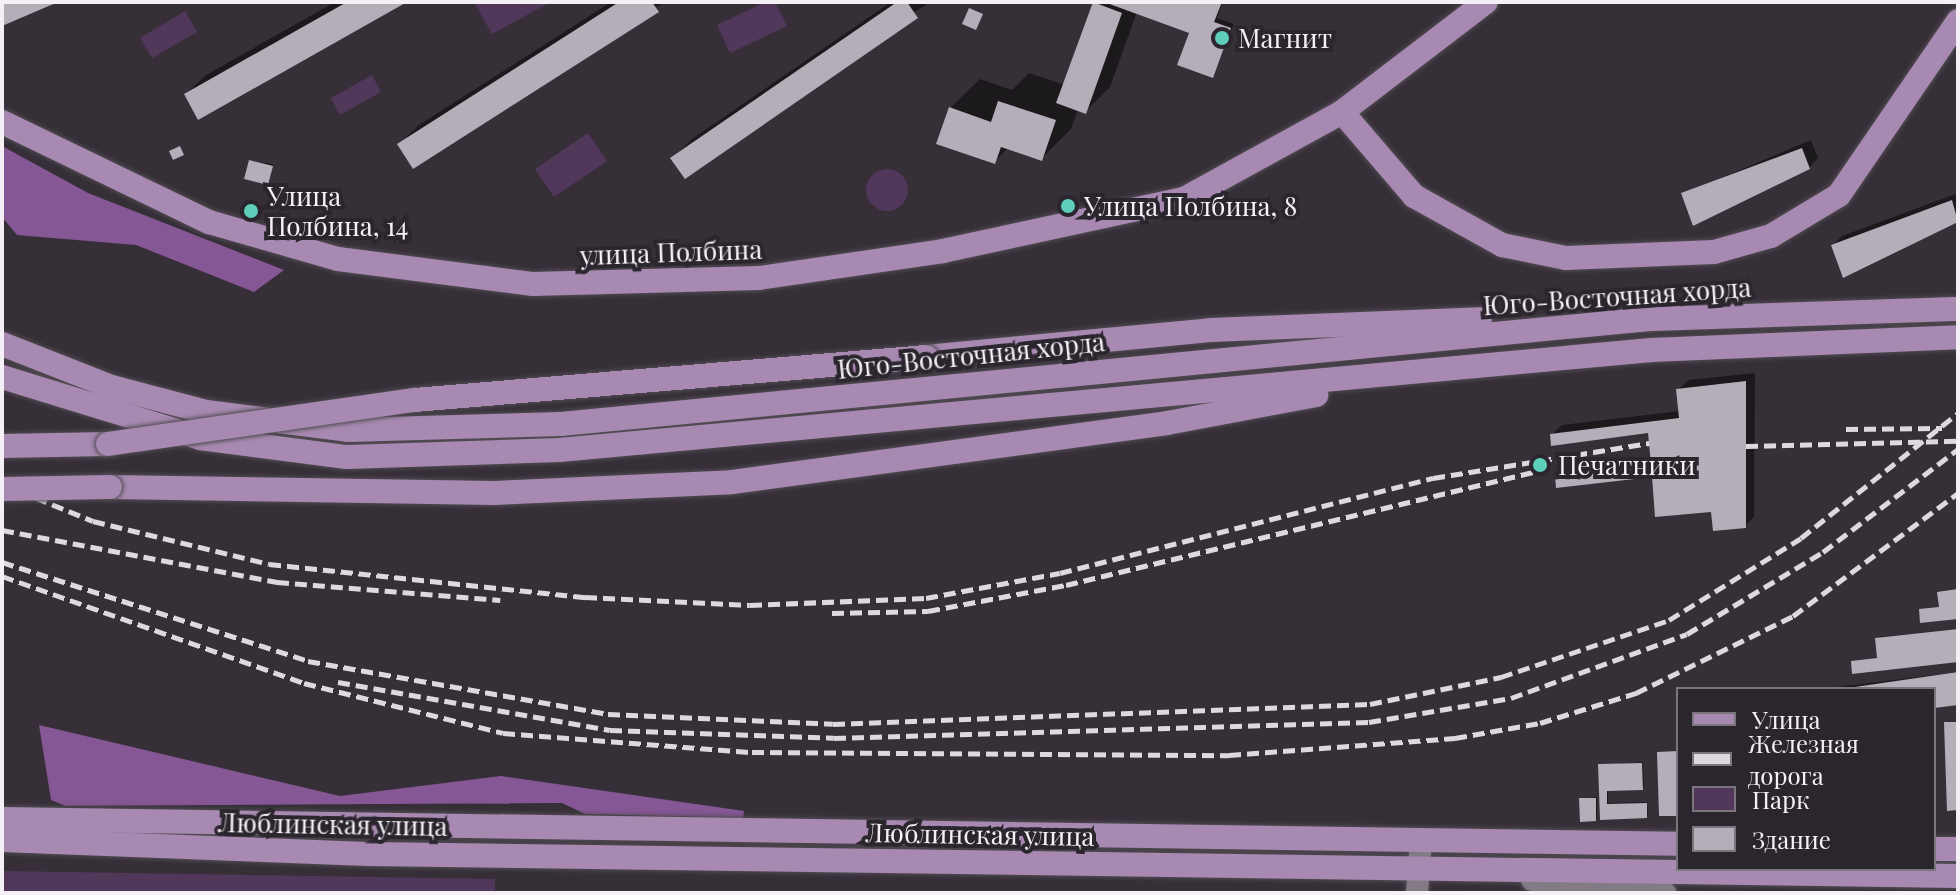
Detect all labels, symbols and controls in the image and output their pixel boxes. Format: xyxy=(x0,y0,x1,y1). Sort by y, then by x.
place label: Магнит xyxy=(1238,22,1332,54)
marker: Магнит xyxy=(1213,29,1231,47)
place label: Улица Полбина, 14 xyxy=(267,180,408,242)
place label: Улица Полбина, 8 xyxy=(1084,190,1297,222)
marker: Улица Полбина, 8 xyxy=(1059,197,1077,215)
marker: Улица Полбина, 14 xyxy=(242,202,260,220)
street label: улица Полбина xyxy=(579,233,763,271)
street label: Юго-Восточная хорда xyxy=(1482,271,1752,321)
street label: Юго-Восточная хорда xyxy=(836,325,1106,385)
place label: Печатники xyxy=(1558,449,1696,481)
marker: Печатники xyxy=(1529,454,1551,476)
legend xyxy=(1676,687,1936,871)
text: Улица xyxy=(1752,703,1821,735)
text: Железная дорога xyxy=(1748,727,1859,791)
text: Парк xyxy=(1752,783,1810,815)
street label: Люблинская улица xyxy=(218,806,448,842)
street label: Люблинская улица xyxy=(865,816,1095,852)
text: Здание xyxy=(1752,823,1831,855)

